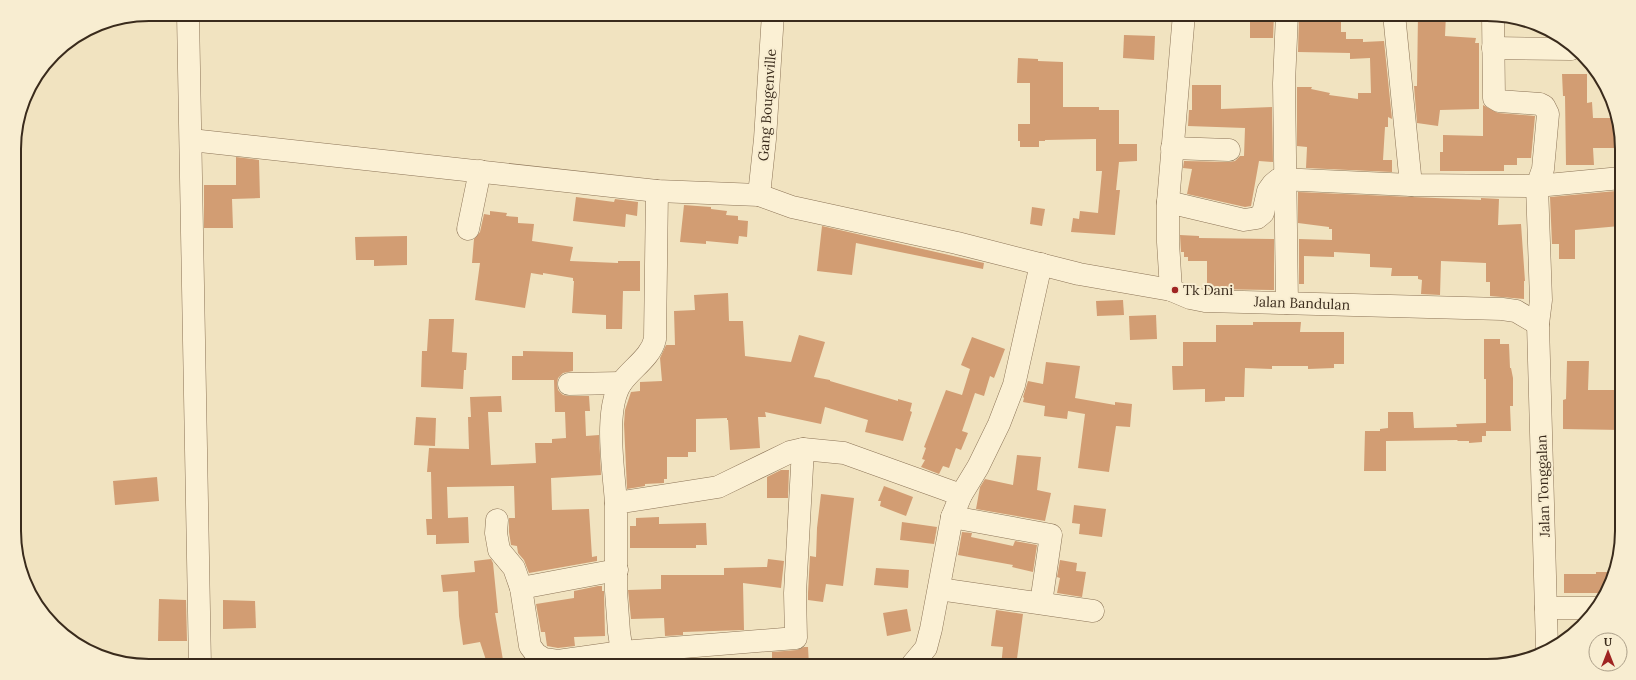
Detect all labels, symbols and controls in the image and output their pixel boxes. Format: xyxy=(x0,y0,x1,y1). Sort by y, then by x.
street label: Gang Bougenville xyxy=(754,48,780,162)
place label: Tk Dani xyxy=(1183,281,1233,299)
marker: Tk Dani xyxy=(1170,285,1180,295)
street label: Jalan Bandulan xyxy=(1253,292,1351,314)
street label: Jalan Tonggalan xyxy=(1532,434,1554,539)
north arrow xyxy=(1588,632,1628,672)
text: U xyxy=(1604,635,1613,649)

